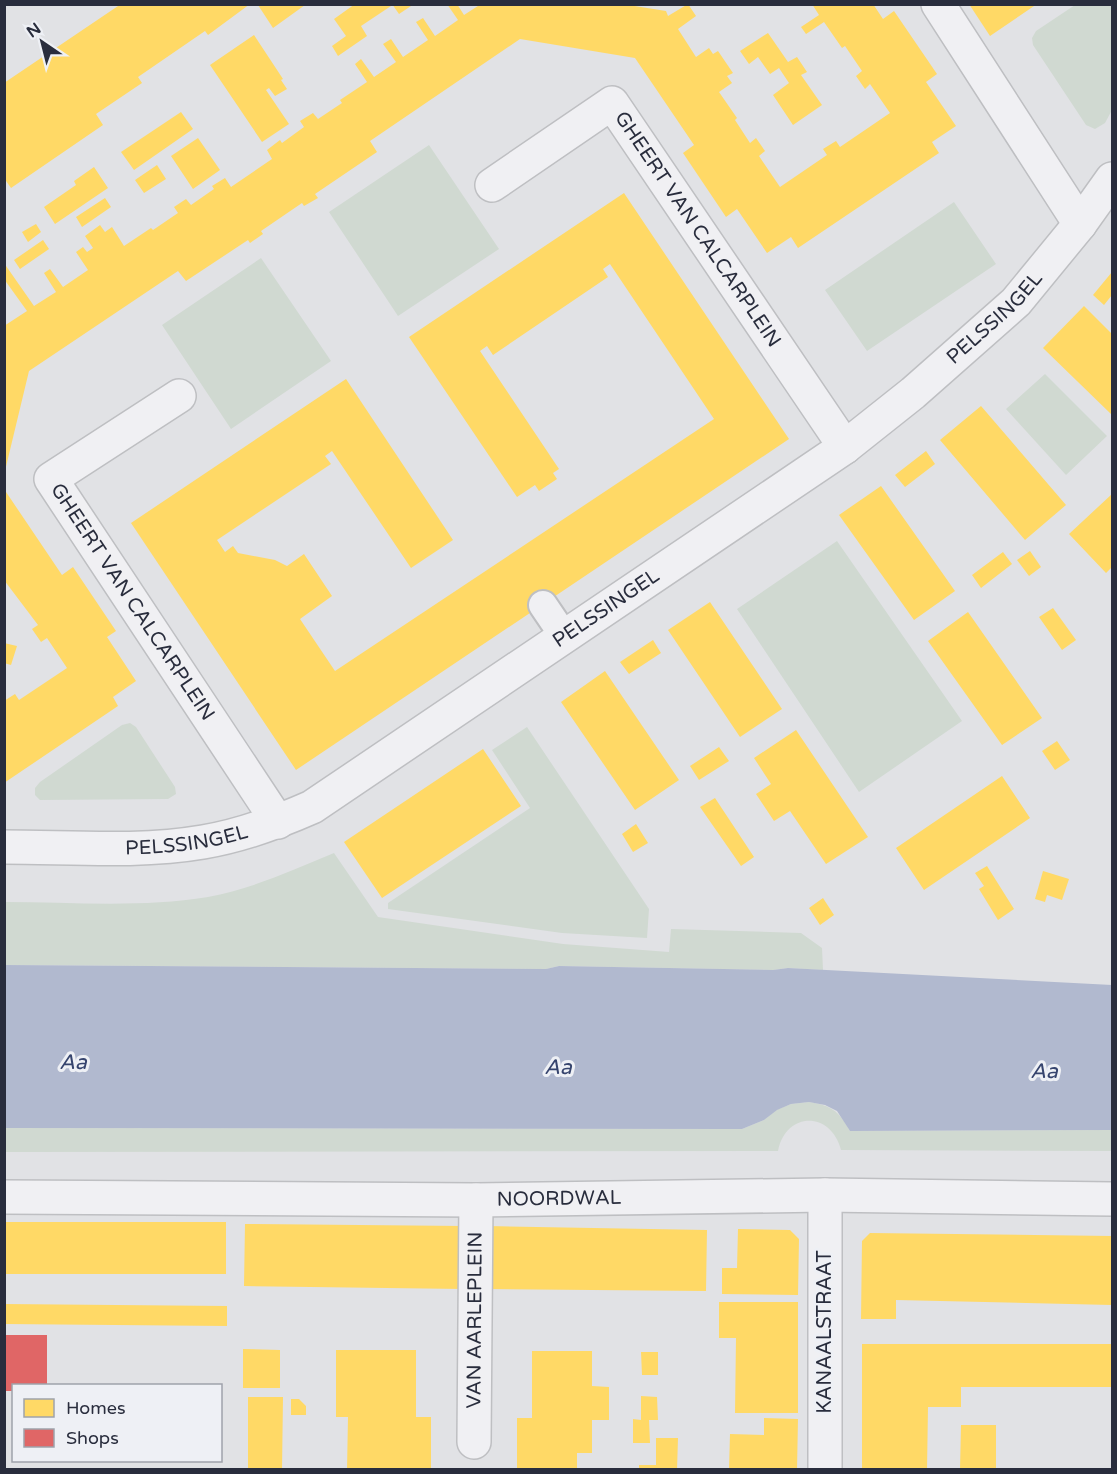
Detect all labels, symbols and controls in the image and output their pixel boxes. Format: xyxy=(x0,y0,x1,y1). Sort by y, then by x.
north arrow xyxy=(12,12,72,72)
text: N xyxy=(23,19,45,42)
street label: GHEERT VAN CALCARPLEIN xyxy=(609,107,786,352)
street label: PELSSINGEL xyxy=(942,267,1048,370)
street label: GHEERT VAN CALCARPLEIN xyxy=(45,479,220,725)
street label: PELSSINGEL xyxy=(548,564,664,653)
street label: PELSSINGEL xyxy=(125,820,251,861)
water label: Aa xyxy=(59,1050,88,1075)
water label: Aa xyxy=(544,1055,573,1080)
water label: Aa xyxy=(1030,1059,1059,1084)
street label: NOORDWAL xyxy=(497,1186,622,1212)
street label: VAN AARLEPLEIN xyxy=(462,1232,488,1408)
street label: KANAALSTRAAT xyxy=(813,1250,837,1414)
legend xyxy=(12,1384,222,1462)
text: Homes xyxy=(66,1397,126,1419)
text: Shops xyxy=(66,1427,119,1449)

